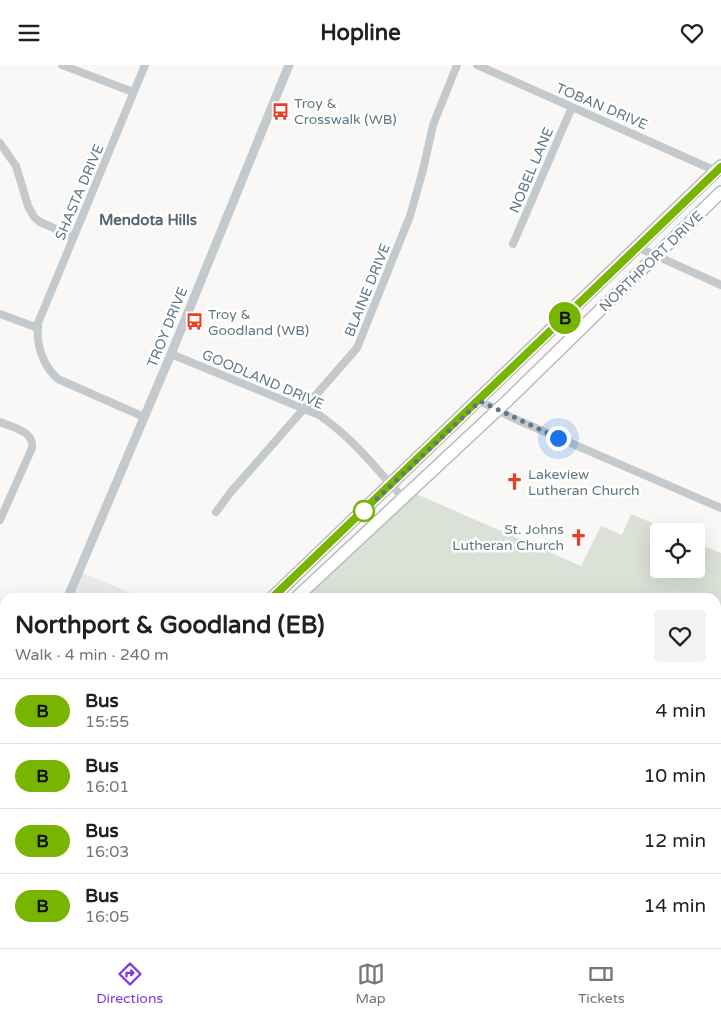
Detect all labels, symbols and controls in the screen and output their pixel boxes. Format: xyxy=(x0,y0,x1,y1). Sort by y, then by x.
icon: menu xyxy=(15,19,43,47)
icon: heart xyxy=(678,19,706,47)
text: Hopline xyxy=(320,20,401,46)
street label: TOBAN DRIVE xyxy=(554,80,650,133)
place label: Troy & Crosswalk (WB) xyxy=(294,95,397,128)
bus stop icon: Troy & Crosswalk (WB) xyxy=(270,101,290,121)
street label: NOBEL LANE xyxy=(506,125,557,216)
street label: SHASTA DRIVE xyxy=(52,142,107,243)
street label: NORTHPORT DRIVE xyxy=(596,207,707,315)
district label: Mendota Hills xyxy=(99,211,197,229)
street label: BLAINE DRIVE xyxy=(341,241,394,339)
street label: TROY DRIVE xyxy=(144,284,191,370)
line badge: B xyxy=(549,302,581,334)
place label: Troy & Goodland (WB) xyxy=(208,306,309,339)
text: B xyxy=(559,307,571,329)
bus stop icon: Troy & Goodland (WB) xyxy=(184,312,204,332)
street label: GOODLAND DRIVE xyxy=(199,346,326,413)
your location xyxy=(546,426,571,451)
place label: Lakeview Lutheran Church xyxy=(528,466,640,499)
church icon: Lakeview Lutheran Church xyxy=(504,472,524,492)
unlabelled marker xyxy=(353,500,375,522)
place label: St. Johns Lutheran Church xyxy=(452,521,564,554)
map controls xyxy=(650,523,705,578)
button: locate xyxy=(650,523,705,578)
church icon: St. Johns Lutheran Church xyxy=(568,527,588,547)
button: heart xyxy=(654,610,706,662)
text: Northport & Goodland (EB) xyxy=(15,611,325,640)
text: Walk · 4 min · 240 m xyxy=(15,645,169,665)
text: Bus xyxy=(85,690,119,712)
text: B xyxy=(36,700,49,722)
text: 4 min xyxy=(655,700,706,722)
text: 15:55 xyxy=(85,712,129,732)
text: Bus xyxy=(85,755,119,777)
text: B xyxy=(36,765,49,787)
text: 10 min xyxy=(643,765,706,787)
text: 16:01 xyxy=(85,777,129,797)
text: Bus xyxy=(85,820,119,842)
text: B xyxy=(36,830,49,852)
text: 12 min xyxy=(643,830,706,852)
text: 16:03 xyxy=(85,842,129,862)
text: Bus xyxy=(85,885,119,907)
text: B xyxy=(36,895,49,917)
text: 14 min xyxy=(643,895,706,917)
text: 16:05 xyxy=(85,907,129,927)
tab: Directions xyxy=(96,960,163,1007)
tab: Map xyxy=(355,960,386,1007)
tab: Tickets xyxy=(578,960,625,1007)

